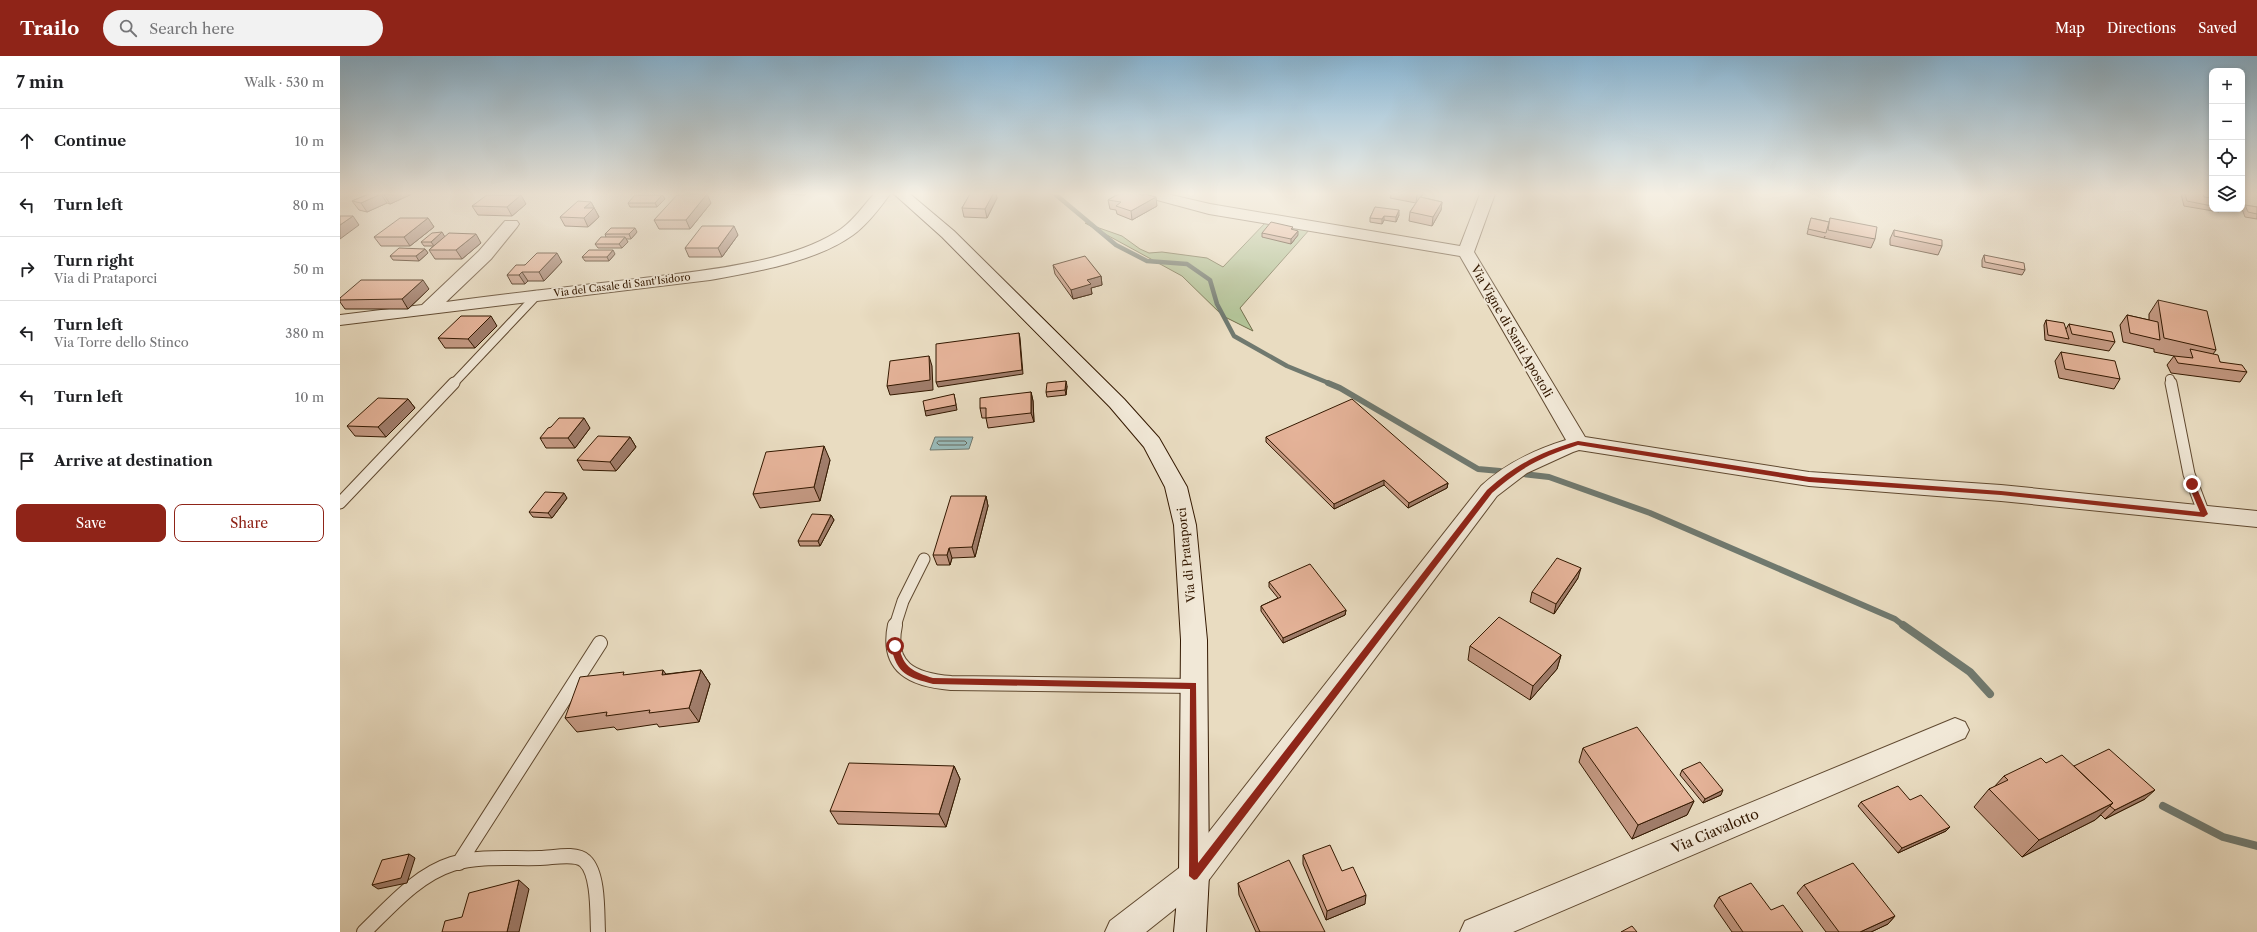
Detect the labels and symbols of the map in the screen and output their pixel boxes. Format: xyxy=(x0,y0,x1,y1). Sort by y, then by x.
street label: Via Vigne di Santi Apostoli xyxy=(1467,261,1556,400)
street label: Via del Casale di Sant'Isidoro xyxy=(552,270,691,300)
route end xyxy=(2183,475,2201,493)
street label: Via di Prataporci xyxy=(1174,506,1199,604)
route start xyxy=(886,637,904,655)
street label: Via Ciavalotto xyxy=(1668,805,1761,858)

